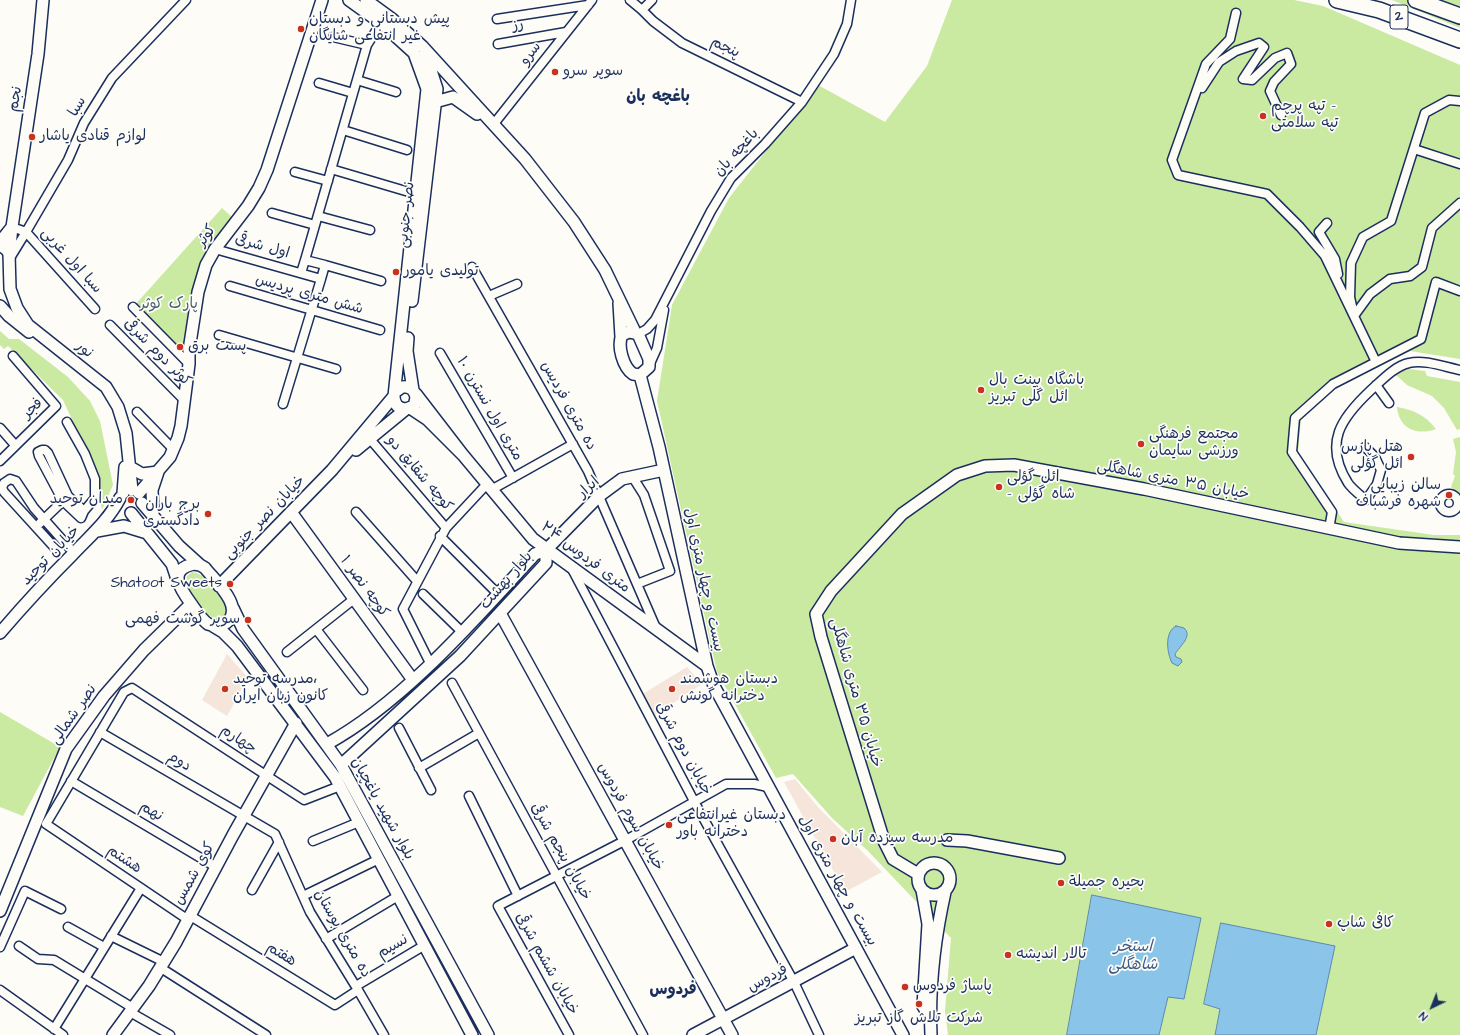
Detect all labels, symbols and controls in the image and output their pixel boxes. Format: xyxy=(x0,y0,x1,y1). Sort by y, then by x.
road number: 2 xyxy=(1390,5,1408,29)
place label: پیش دبستانی و دبستان غیر انتفاعی شایگان xyxy=(309,11,450,46)
street label: رز xyxy=(511,16,525,36)
marker: پیش دبستانی و دبستان غیر انتفاعی شایگان xyxy=(296,24,306,34)
street label: پنجم xyxy=(707,33,743,63)
street label: سرو xyxy=(516,39,546,69)
place label: سوپر سرو xyxy=(563,63,623,81)
marker: سوپر سرو xyxy=(550,67,560,77)
street label: نجم xyxy=(5,85,27,113)
district label: باغچه بان xyxy=(626,88,690,108)
street label: سبا xyxy=(65,94,91,120)
place label: تپه پرچم - تپه سلامتی xyxy=(1271,98,1338,133)
marker: تپه پرچم - تپه سلامتی xyxy=(1258,111,1268,121)
street label: باغچه بان xyxy=(711,125,763,181)
place label: لوازم قنادی یاشار xyxy=(40,128,146,146)
marker: لوازم قنادی یاشار xyxy=(27,132,37,142)
street label: نصر جنوبی xyxy=(395,181,419,249)
street label: کوثر xyxy=(193,221,221,251)
street label: سبا اول غربی xyxy=(37,224,105,298)
street label: اول شرقی xyxy=(233,231,291,263)
place label: تولیدی یامور xyxy=(404,263,479,281)
marker: تولیدی یامور xyxy=(391,267,401,277)
street label: شش متری پردیس xyxy=(253,271,365,319)
park label: پارک کوثر xyxy=(140,296,198,314)
street label: کوثر دوم شرقی xyxy=(119,315,195,391)
street label: نور xyxy=(72,338,96,362)
place label: پست برق xyxy=(188,338,246,356)
marker: پست برق xyxy=(175,342,185,352)
street label: ۱۰ متری اول نسترن xyxy=(452,354,526,464)
street label: ده متری فردیس xyxy=(536,358,600,454)
place label: باشگاه پینت بال ائل گلی تبریز xyxy=(989,372,1084,407)
marker: باشگاه پینت بال ائل گلی تبریز xyxy=(976,385,986,395)
street label: فجر xyxy=(19,395,47,423)
place label: مجتمع فرهنگی ورزشی سایمان xyxy=(1149,426,1239,461)
street label: کوچه شقایق دو xyxy=(382,432,456,516)
marker: مجتمع فرهنگی ورزشی سایمان xyxy=(1136,439,1146,449)
place label: هتل پارس ائل گؤلی xyxy=(1341,439,1403,474)
marker: هتل پارس ائل گؤلی xyxy=(1406,452,1416,462)
street label: خیابان ۳۵ متری شاهگلی xyxy=(1095,457,1251,505)
place label: ائل گؤلی - شاه گؤلی xyxy=(1007,469,1075,504)
street label: خیابان نصر جنوبی xyxy=(220,472,310,564)
street label: ابرار xyxy=(574,473,604,503)
place label: سالن زیبایی شهره فرشباف xyxy=(1356,477,1441,512)
marker: ائل گؤلی - شاه گؤلی xyxy=(994,482,1004,492)
marker: سالن زیبایی شهره فرشباف xyxy=(1444,490,1454,500)
place label: میدان توحید xyxy=(50,491,123,509)
marker: میدان توحید xyxy=(126,495,136,505)
place label: برج باران دادگستری xyxy=(143,496,200,531)
street label: بیست و چهار متری اول xyxy=(679,506,727,654)
marker: برج باران دادگستری xyxy=(203,509,213,519)
street label: ۲۴ متری فردوس xyxy=(537,519,633,597)
street label: خیابان توحید xyxy=(18,522,84,590)
street label: بلوار بهشت xyxy=(477,548,537,614)
street label: کوچه نصر ۱ xyxy=(336,553,392,621)
place label: Shatoot Sweets xyxy=(111,575,222,593)
marker: Shatoot Sweets xyxy=(225,579,235,589)
place label: سوپر گوشت فهمی xyxy=(125,611,240,629)
marker: سوپر گوشت فهمی xyxy=(243,615,253,625)
street label: خیابان ۳۵ متری شاهگلی xyxy=(825,616,885,770)
place label: مدرسه توحید، کانون زبان ایران xyxy=(233,671,328,706)
place label: دبستان هوشمند دخترانه گونش xyxy=(680,671,778,706)
street label: نصر شمالی xyxy=(47,681,101,749)
marker: مدرسه توحید، کانون زبان ایران xyxy=(220,684,230,694)
marker: دبستان هوشمند دخترانه گونش xyxy=(667,684,677,694)
street label: خیابان دوم شرقی xyxy=(651,699,715,799)
street label: چهارم xyxy=(216,722,260,758)
street label: دوم xyxy=(164,748,194,776)
street label: بلوار شهید یاغچیان xyxy=(346,755,418,863)
street label: خیابان سوم فردوس xyxy=(593,760,667,874)
street label: نهم xyxy=(136,798,166,826)
street label: خیابان پنجم شرقی xyxy=(526,800,594,904)
place label: دبستان غیرانتفاعی دخترانه باور xyxy=(677,807,786,842)
street label: بیست و چهار متری اول xyxy=(794,813,880,949)
marker: دبستان غیرانتفاعی دخترانه باور xyxy=(664,820,674,830)
place label: مدرسه سیزده آبان xyxy=(841,830,953,848)
marker: مدرسه سیزده آبان xyxy=(828,834,838,844)
street label: کوی شمس xyxy=(170,840,220,908)
street label: هشتم xyxy=(103,842,145,878)
place label: بحیره جمیلة xyxy=(1069,874,1144,892)
marker: بحیره جمیلة xyxy=(1056,878,1066,888)
street label: ده متری بوستان xyxy=(310,887,374,981)
street label: خیابان ششم شرقی xyxy=(510,910,582,1018)
place label: کافی شاپ xyxy=(1337,915,1394,933)
marker: کافی شاپ xyxy=(1324,919,1334,929)
street label: نسیم xyxy=(374,931,412,963)
water label: استخر شاهگلی xyxy=(1109,938,1157,976)
street label: هفتم xyxy=(263,939,299,971)
place label: تالار اندیشه xyxy=(1016,946,1086,964)
marker: تالار اندیشه xyxy=(1003,950,1013,960)
street label: فردوس xyxy=(745,961,791,997)
place label: پاساژ فردوس xyxy=(913,978,992,996)
district label: فردوس xyxy=(650,981,696,1001)
marker: پاساژ فردوس xyxy=(900,982,910,992)
north arrow xyxy=(1412,987,1452,1027)
marker: شرکت تلاش گاز تبریز xyxy=(914,999,924,1009)
text: N xyxy=(1416,1008,1431,1024)
place label: شرکت تلاش گاز تبریز xyxy=(855,1010,983,1028)

